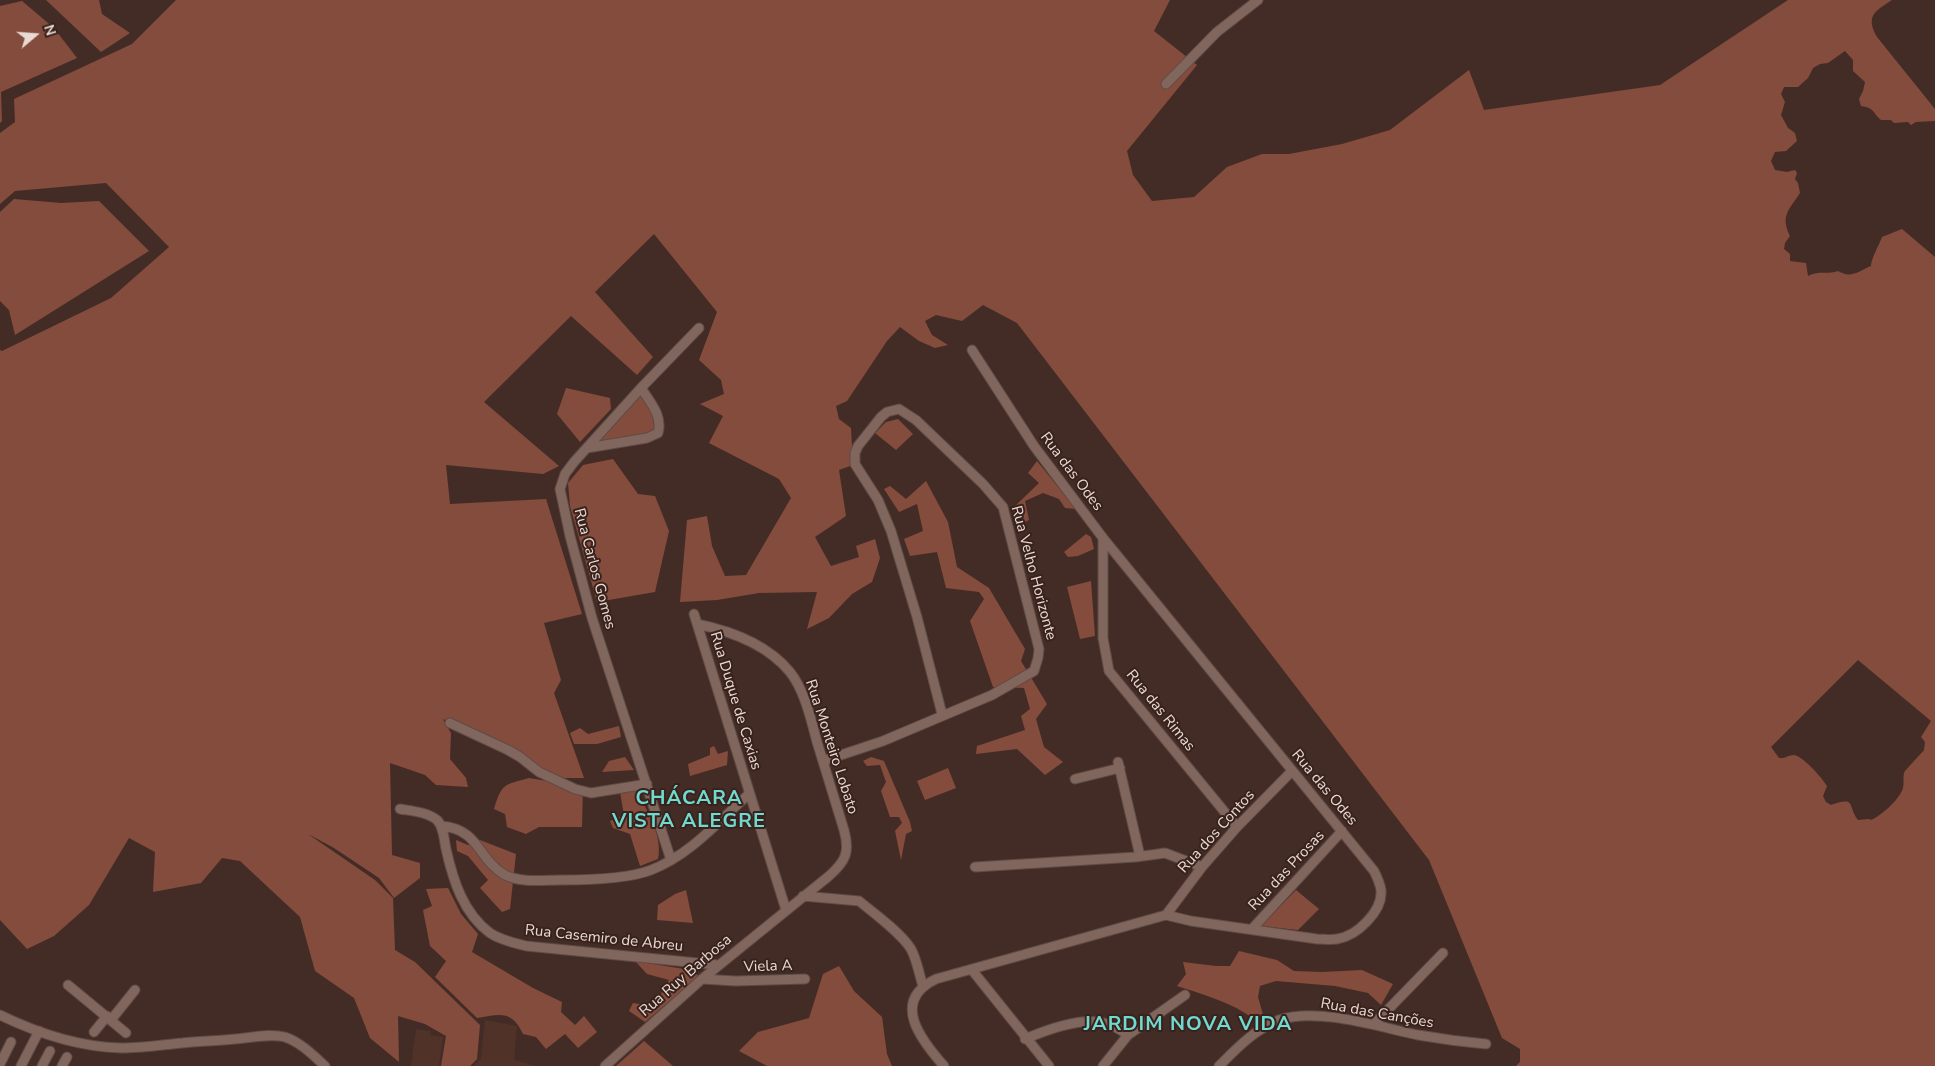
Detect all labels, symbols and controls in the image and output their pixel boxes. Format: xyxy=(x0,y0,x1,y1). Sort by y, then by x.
north arrow xyxy=(10,10,60,60)
text: N xyxy=(39,22,60,38)
street label: Rua das Odes xyxy=(1036,429,1106,515)
street label: Rua Velho Horizonte xyxy=(1006,504,1060,642)
street label: Rua Carlos Gomes xyxy=(569,507,619,631)
street label: Rua Duque de Caxias xyxy=(705,630,765,772)
street label: Rua das Rimas xyxy=(1122,667,1198,755)
street label: Rua Monteiro Lobato xyxy=(801,677,861,817)
street label: Rua das Odes xyxy=(1287,746,1361,830)
district label: CHÁCARA VISTA ALEGRE xyxy=(611,787,767,834)
street label: Rua dos Contos xyxy=(1175,787,1259,877)
street label: Rua das Prosas xyxy=(1245,827,1329,915)
street label: Rua Casemiro de Abreu xyxy=(524,922,684,956)
street label: Rua Ruy Barbosa xyxy=(636,931,736,1021)
street label: Viela A xyxy=(743,957,793,977)
street label: Rua das Canções xyxy=(1319,995,1435,1033)
district label: JARDIM NOVA VIDA xyxy=(1082,1013,1294,1037)

